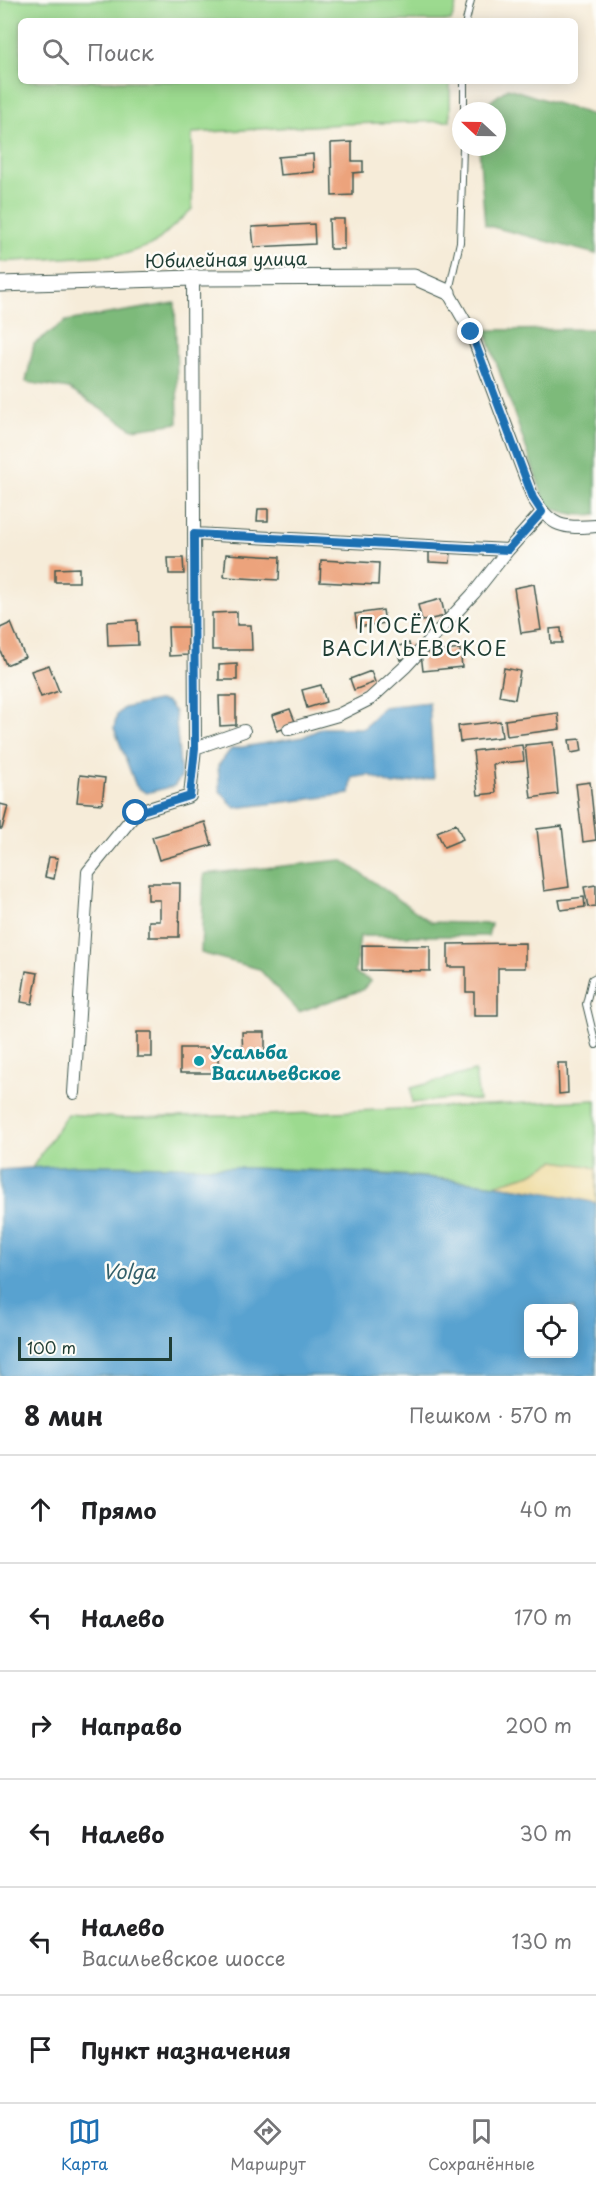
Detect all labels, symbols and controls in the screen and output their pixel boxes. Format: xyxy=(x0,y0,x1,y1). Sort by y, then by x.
search box xyxy=(18,18,578,84)
icon: search xyxy=(39,35,72,68)
text: Поиск xyxy=(87,35,154,68)
north arrow xyxy=(452,102,506,156)
street label: Юбилейная улица xyxy=(145,244,308,274)
route end xyxy=(457,318,483,344)
district label: ПОСЁЛОК ВАСИЛЬЕВСКОЕ xyxy=(322,610,508,663)
route start xyxy=(122,799,148,825)
place label: Усальба Васильевское xyxy=(210,1038,341,1086)
marker: Усальба Васильевское xyxy=(192,1054,206,1068)
water label: Volga xyxy=(103,1256,156,1286)
map controls xyxy=(524,1304,578,1358)
button: locate xyxy=(524,1304,578,1358)
scale bar xyxy=(18,1334,172,1362)
text: 100 m xyxy=(27,1335,76,1359)
text: 8 мин xyxy=(24,1396,103,1435)
text: Пешком · 570 m xyxy=(409,1400,572,1430)
icon: ahead xyxy=(24,1493,57,1526)
text: Прямо xyxy=(81,1493,156,1526)
text: 40 m xyxy=(520,1494,572,1524)
icon: left xyxy=(24,1601,57,1634)
text: Налево xyxy=(81,1601,164,1634)
text: 170 m xyxy=(514,1602,572,1632)
icon: right xyxy=(24,1709,57,1742)
text: Направо xyxy=(81,1709,182,1742)
text: 200 m xyxy=(505,1710,572,1740)
icon: left xyxy=(24,1817,57,1850)
text: Налево xyxy=(81,1817,164,1850)
text: 30 m xyxy=(519,1818,572,1848)
text: Налево xyxy=(81,1910,164,1943)
icon: left xyxy=(24,1925,57,1958)
text: 130 m xyxy=(512,1926,572,1956)
text: Васильевское шоссе xyxy=(81,1943,285,1973)
icon: arrive xyxy=(24,2033,57,2066)
text: Пункт назначения xyxy=(81,2033,291,2066)
tab: Карта xyxy=(61,2115,108,2175)
tab: Маршрут xyxy=(230,2115,306,2175)
tab: Сохранённые xyxy=(428,2115,535,2175)

